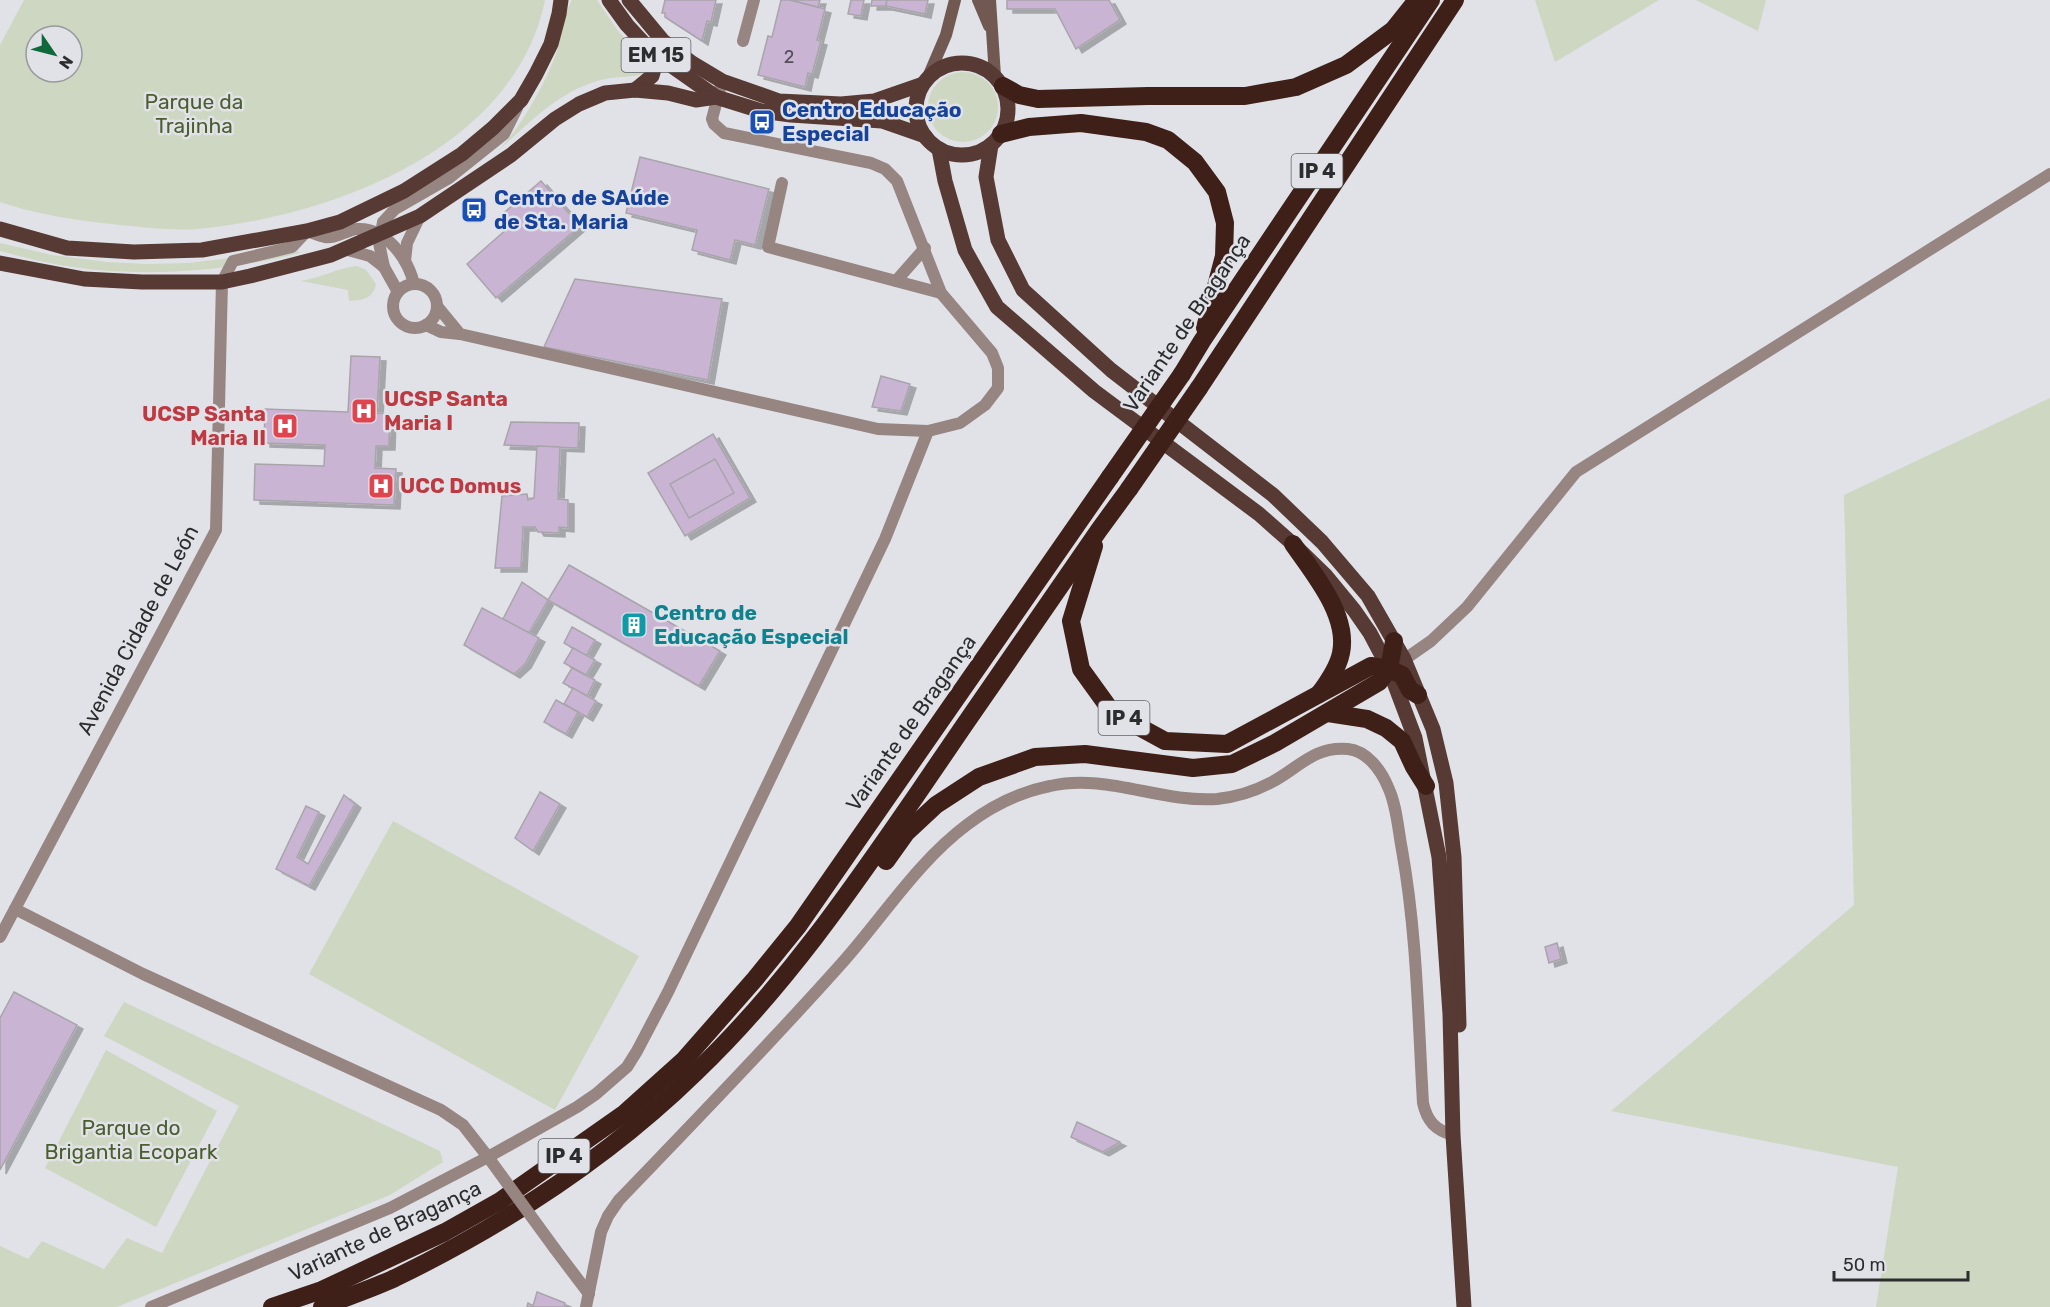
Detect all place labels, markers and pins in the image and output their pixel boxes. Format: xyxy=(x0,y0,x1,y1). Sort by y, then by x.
place label: Centro Educação Especial xyxy=(782,97,962,146)
bus stop icon: Centro Educação Especial xyxy=(747,107,777,137)
place label: Centro de SAúde de Sta. Maria xyxy=(494,185,669,234)
bus stop icon: Centro de SAúde de Sta. Maria xyxy=(459,195,489,225)
place label: UCSP Santa Maria I xyxy=(384,386,508,435)
hospital icon: UCSP Santa Maria I xyxy=(349,396,379,426)
place label: UCSP Santa Maria II xyxy=(142,401,266,450)
hospital icon: UCSP Santa Maria II xyxy=(270,411,300,441)
hospital icon: UCC Domus xyxy=(366,471,396,501)
place label: UCC Domus xyxy=(400,473,521,498)
place label: Centro de Educação Especial xyxy=(654,600,849,649)
building icon: Centro de Educação Especial xyxy=(619,610,649,640)

